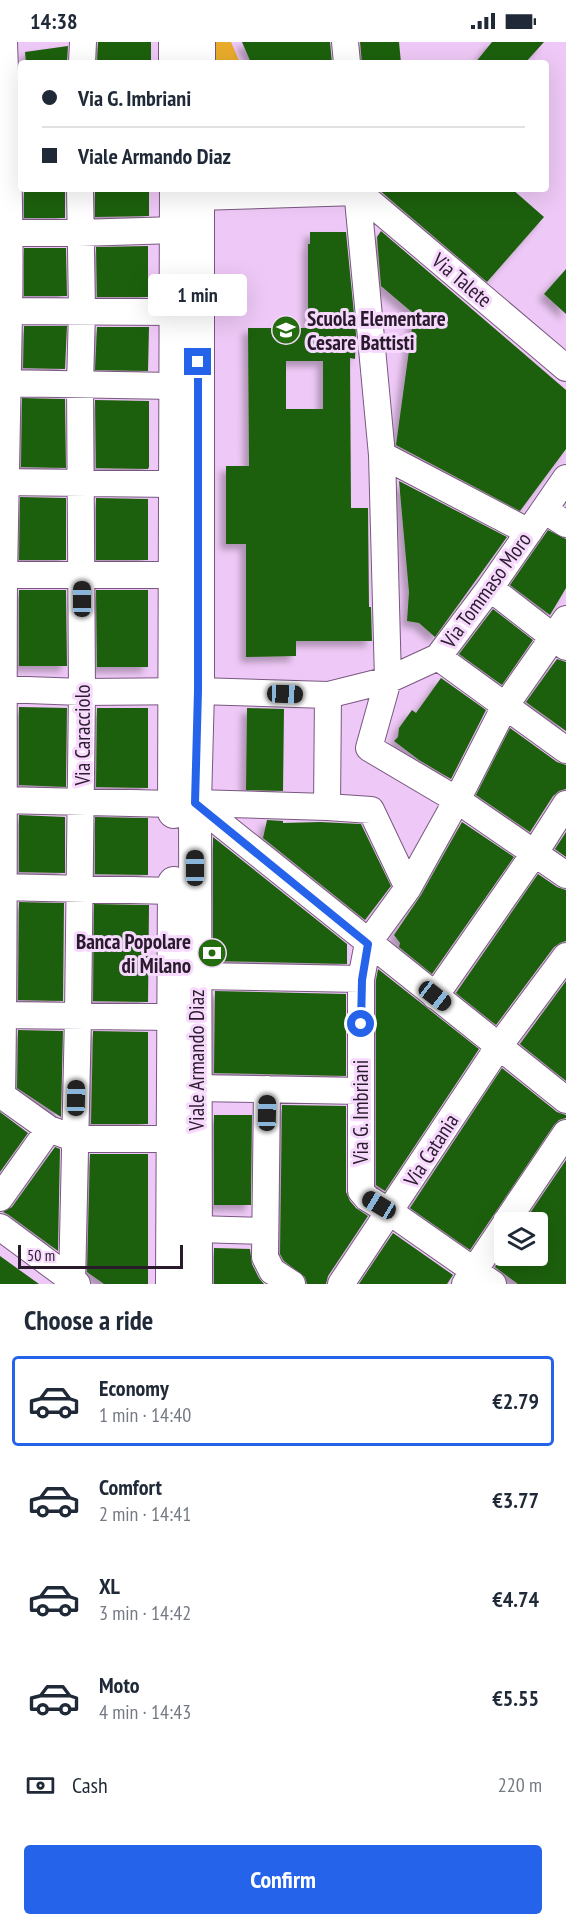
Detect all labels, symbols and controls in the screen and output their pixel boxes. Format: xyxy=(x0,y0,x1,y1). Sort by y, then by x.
text: 14:38 xyxy=(30,7,78,35)
text: Via G. Imbriani xyxy=(78,84,191,112)
text: Viale Armando Diaz xyxy=(78,142,231,170)
street label: Via Talete xyxy=(426,246,498,313)
callout: 1 min xyxy=(148,275,248,317)
text: 1 min xyxy=(177,282,218,308)
place label: Scuola Elementare Cesare Battisti xyxy=(307,305,446,356)
school or university icon: Scuola Elementare Cesare Battisti xyxy=(270,314,302,346)
route end xyxy=(184,348,211,375)
street label: Via Tommaso Moro xyxy=(434,527,537,654)
car xyxy=(73,581,91,617)
street label: Via Caracciolo xyxy=(69,684,96,787)
car xyxy=(267,684,303,704)
car xyxy=(186,850,204,886)
place label: Banca Popolare di Milano xyxy=(76,928,191,979)
bank icon: Banca Popolare di Milano xyxy=(196,937,228,969)
car xyxy=(415,978,455,1014)
street label: Viale Armando Diaz xyxy=(183,989,210,1132)
route start xyxy=(347,1010,374,1037)
street label: Via G. Imbriani xyxy=(347,1060,374,1165)
car xyxy=(67,1080,85,1116)
car xyxy=(258,1095,276,1131)
street label: Via Catania xyxy=(397,1109,464,1192)
car xyxy=(359,1188,399,1222)
map controls xyxy=(494,1212,548,1266)
button: layers xyxy=(494,1212,548,1266)
scale bar xyxy=(18,1242,183,1270)
text: 50 m xyxy=(27,1245,55,1265)
text: Choose a ride xyxy=(24,1303,153,1337)
icon: car xyxy=(27,1374,81,1428)
text: Economy xyxy=(99,1374,169,1402)
text: €2.79 xyxy=(492,1387,539,1415)
text: 1 min · 14:40 xyxy=(99,1402,191,1428)
icon: car xyxy=(27,1473,81,1527)
text: Comfort xyxy=(99,1473,162,1501)
text: €3.77 xyxy=(492,1486,539,1514)
text: 2 min · 14:41 xyxy=(99,1501,191,1527)
icon: car xyxy=(27,1572,81,1626)
text: XL xyxy=(99,1572,120,1600)
text: €4.74 xyxy=(492,1585,539,1613)
text: 3 min · 14:42 xyxy=(99,1600,191,1626)
icon: car xyxy=(27,1671,81,1725)
text: Moto xyxy=(99,1671,140,1699)
text: €5.55 xyxy=(492,1684,539,1712)
text: 4 min · 14:43 xyxy=(99,1699,191,1725)
icon: cash xyxy=(24,1769,57,1802)
text: Cash xyxy=(72,1771,108,1799)
text: 220 m xyxy=(498,1772,542,1798)
button: Confirm xyxy=(24,1845,542,1914)

